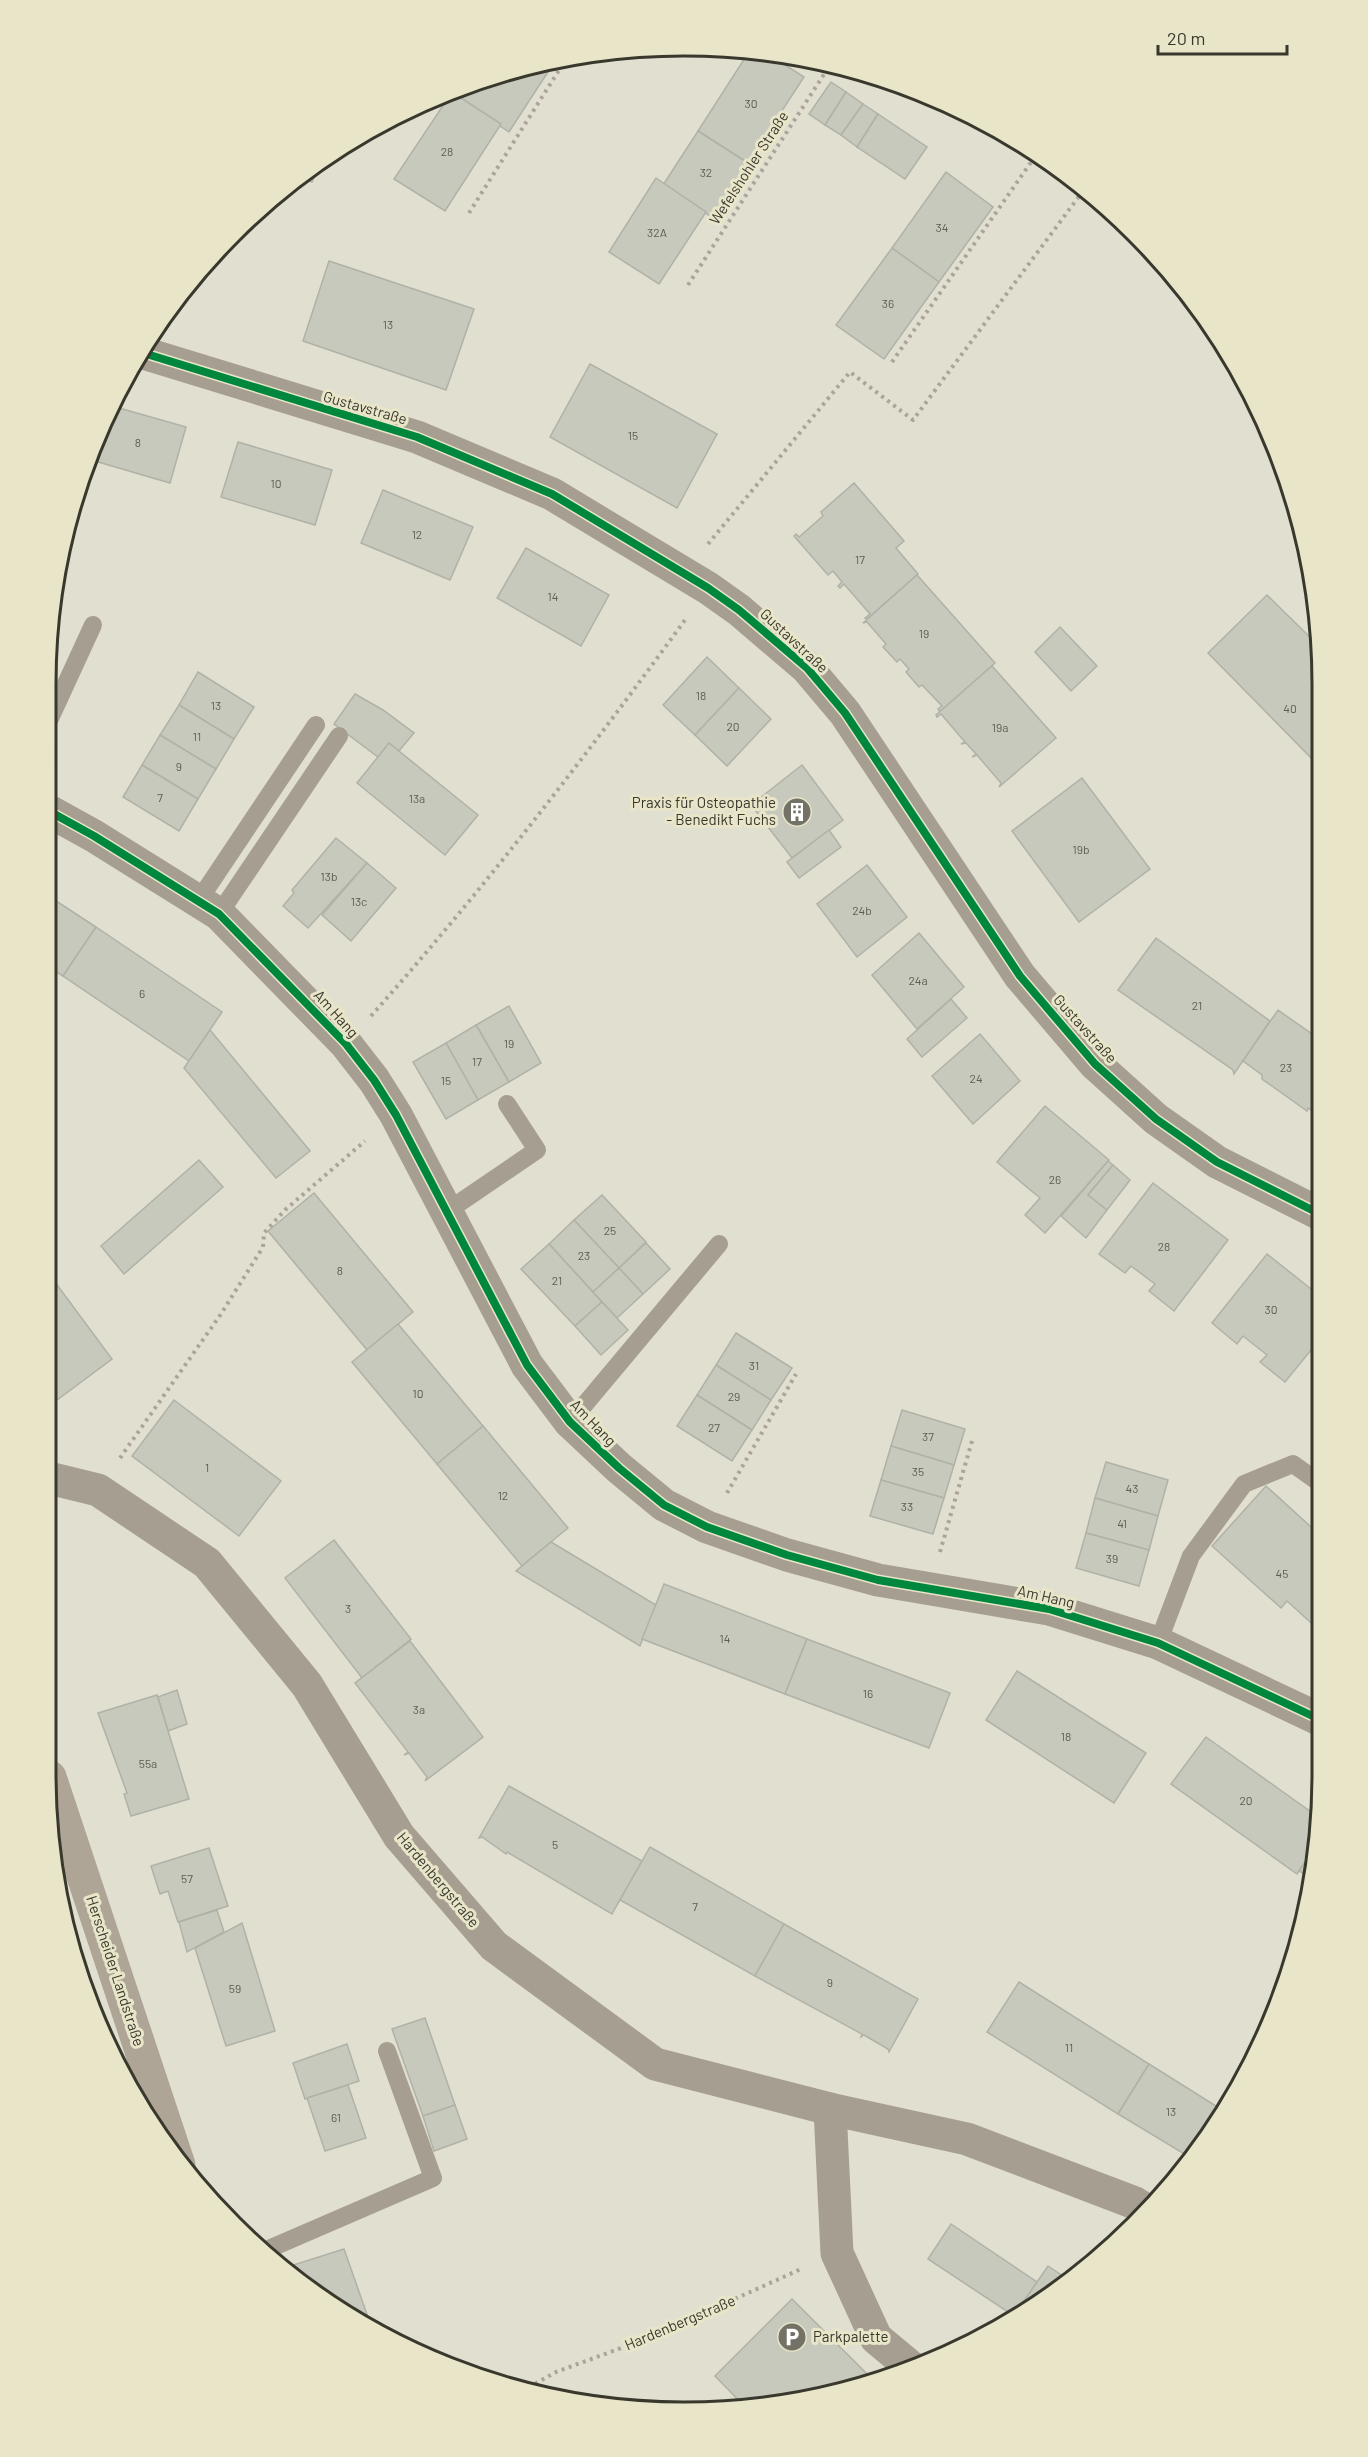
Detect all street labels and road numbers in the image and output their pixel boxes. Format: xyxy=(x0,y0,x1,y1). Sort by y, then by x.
street label: Wefelshohler Straße xyxy=(705,107,792,227)
street label: Gustavstraße xyxy=(321,387,409,428)
street label: Gustavstraße xyxy=(757,604,832,676)
street label: Am Hang xyxy=(311,986,363,1041)
street label: Gustavstraße xyxy=(1050,990,1121,1066)
street label: Am Hang xyxy=(567,1395,620,1449)
street label: Am Hang xyxy=(1016,1581,1077,1611)
street label: Hardenbergstraße xyxy=(394,1828,484,1931)
street label: Herscheider Landstraße xyxy=(83,1893,149,2048)
street label: Hardenbergstraße xyxy=(622,2291,738,2354)

